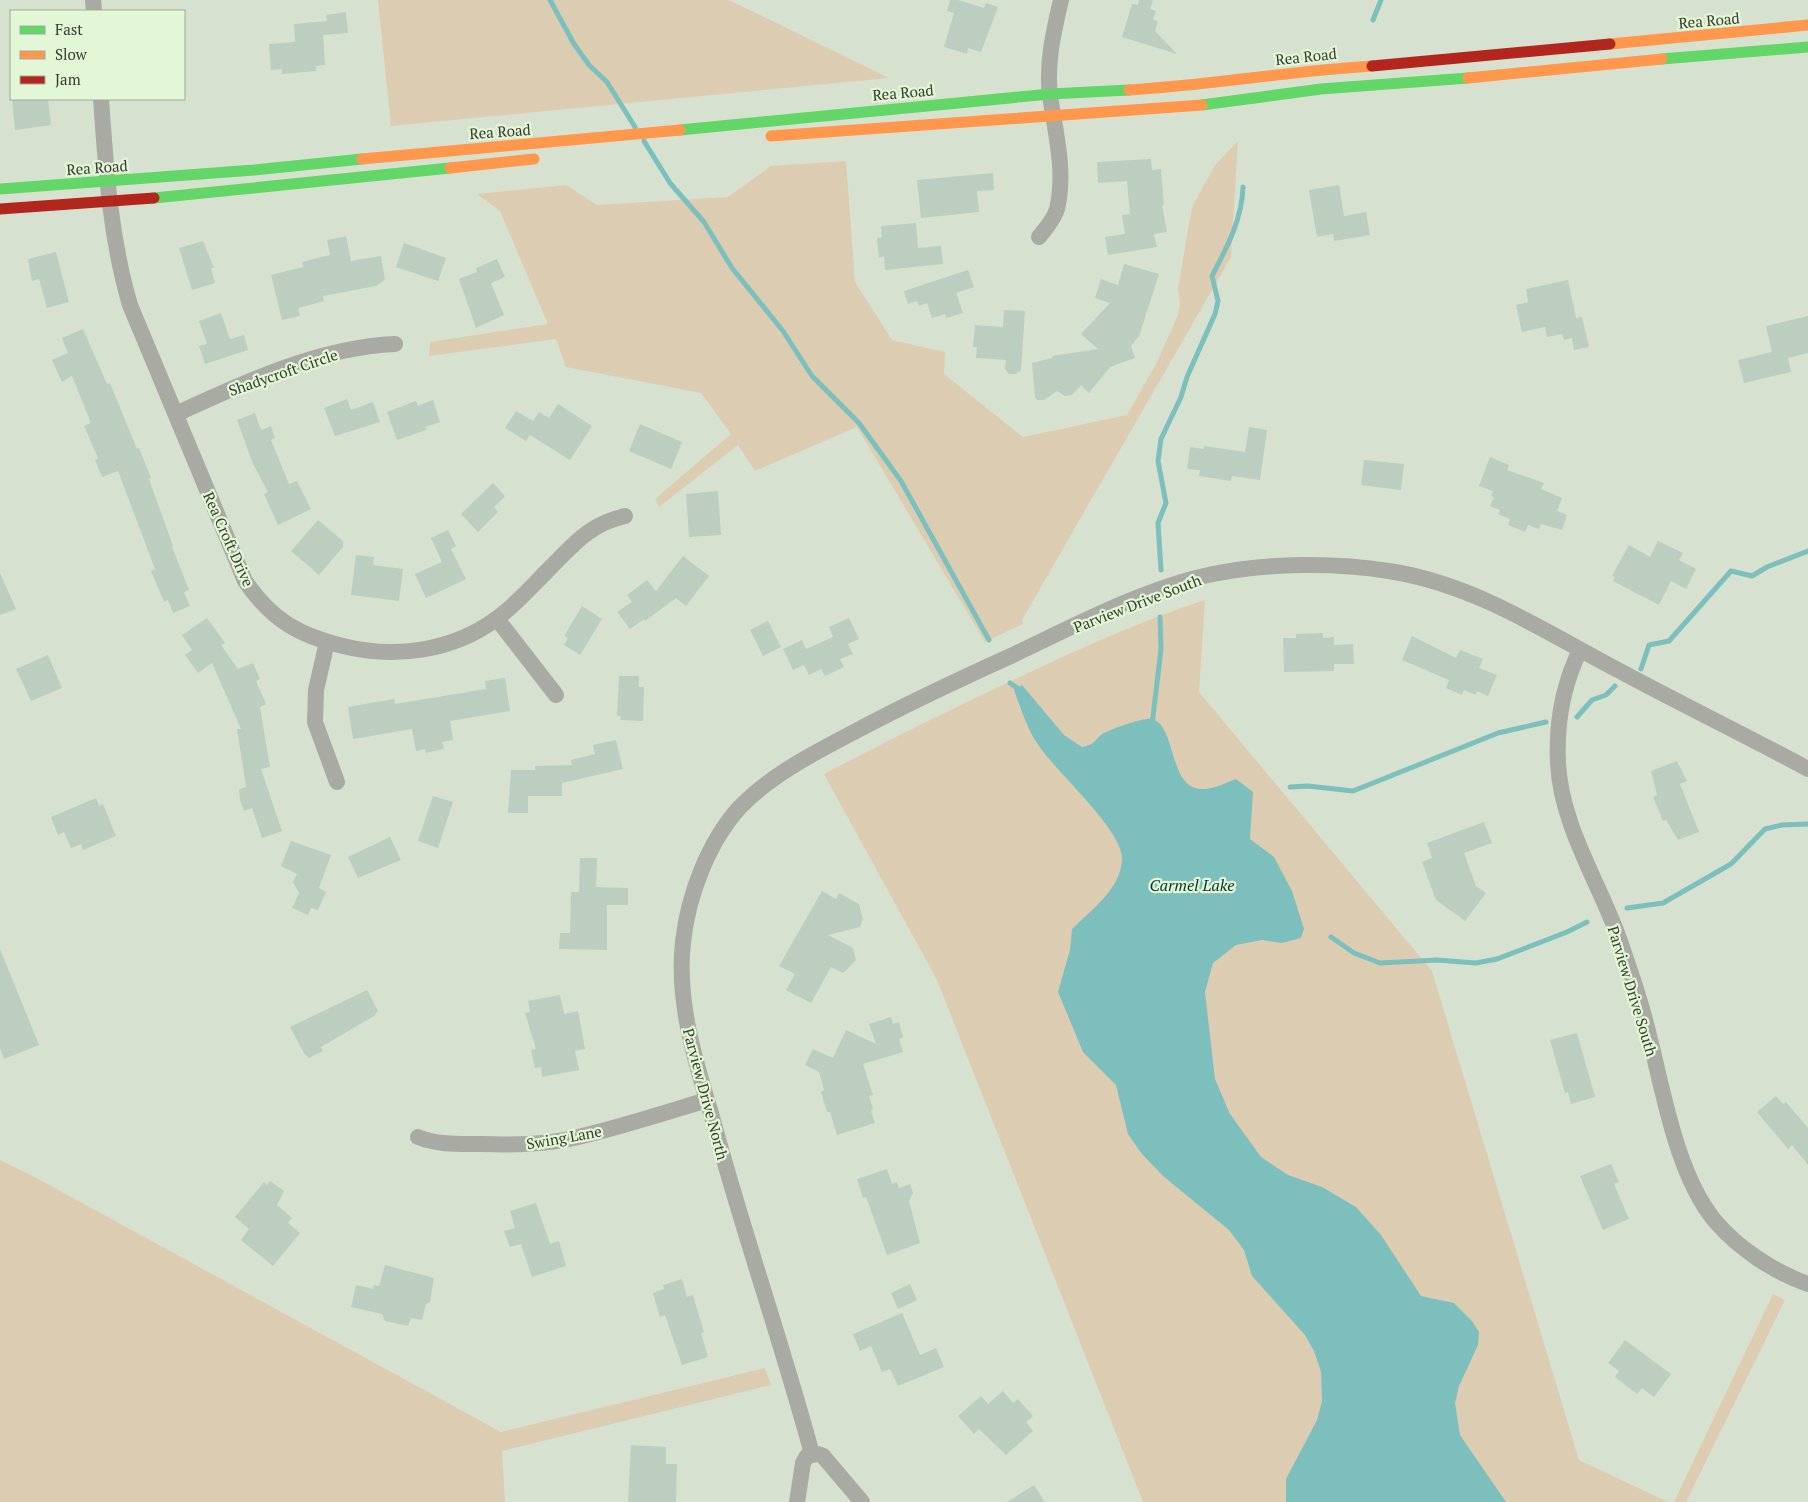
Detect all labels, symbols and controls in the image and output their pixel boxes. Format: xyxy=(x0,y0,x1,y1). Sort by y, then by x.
street label: Rea Road xyxy=(1677,7,1741,33)
legend xyxy=(10,10,185,100)
text: Fast xyxy=(55,19,83,39)
street label: Rea Road xyxy=(1274,43,1338,69)
text: Slow xyxy=(55,44,88,64)
text: Jam xyxy=(55,69,81,89)
street label: Rea Road xyxy=(871,79,935,105)
street label: Rea Road xyxy=(469,119,531,143)
street label: Rea Road xyxy=(66,155,128,179)
street label: Shadycroft Circle xyxy=(226,344,340,400)
street label: Rea Croft Drive xyxy=(199,488,259,590)
street label: Parview Drive South xyxy=(1070,569,1204,637)
water label: Carmel Lake xyxy=(1150,874,1234,896)
street label: Parview Drive South xyxy=(1604,923,1662,1059)
street label: Parview Drive North xyxy=(679,1026,733,1162)
street label: Swing Lane xyxy=(525,1121,603,1153)

